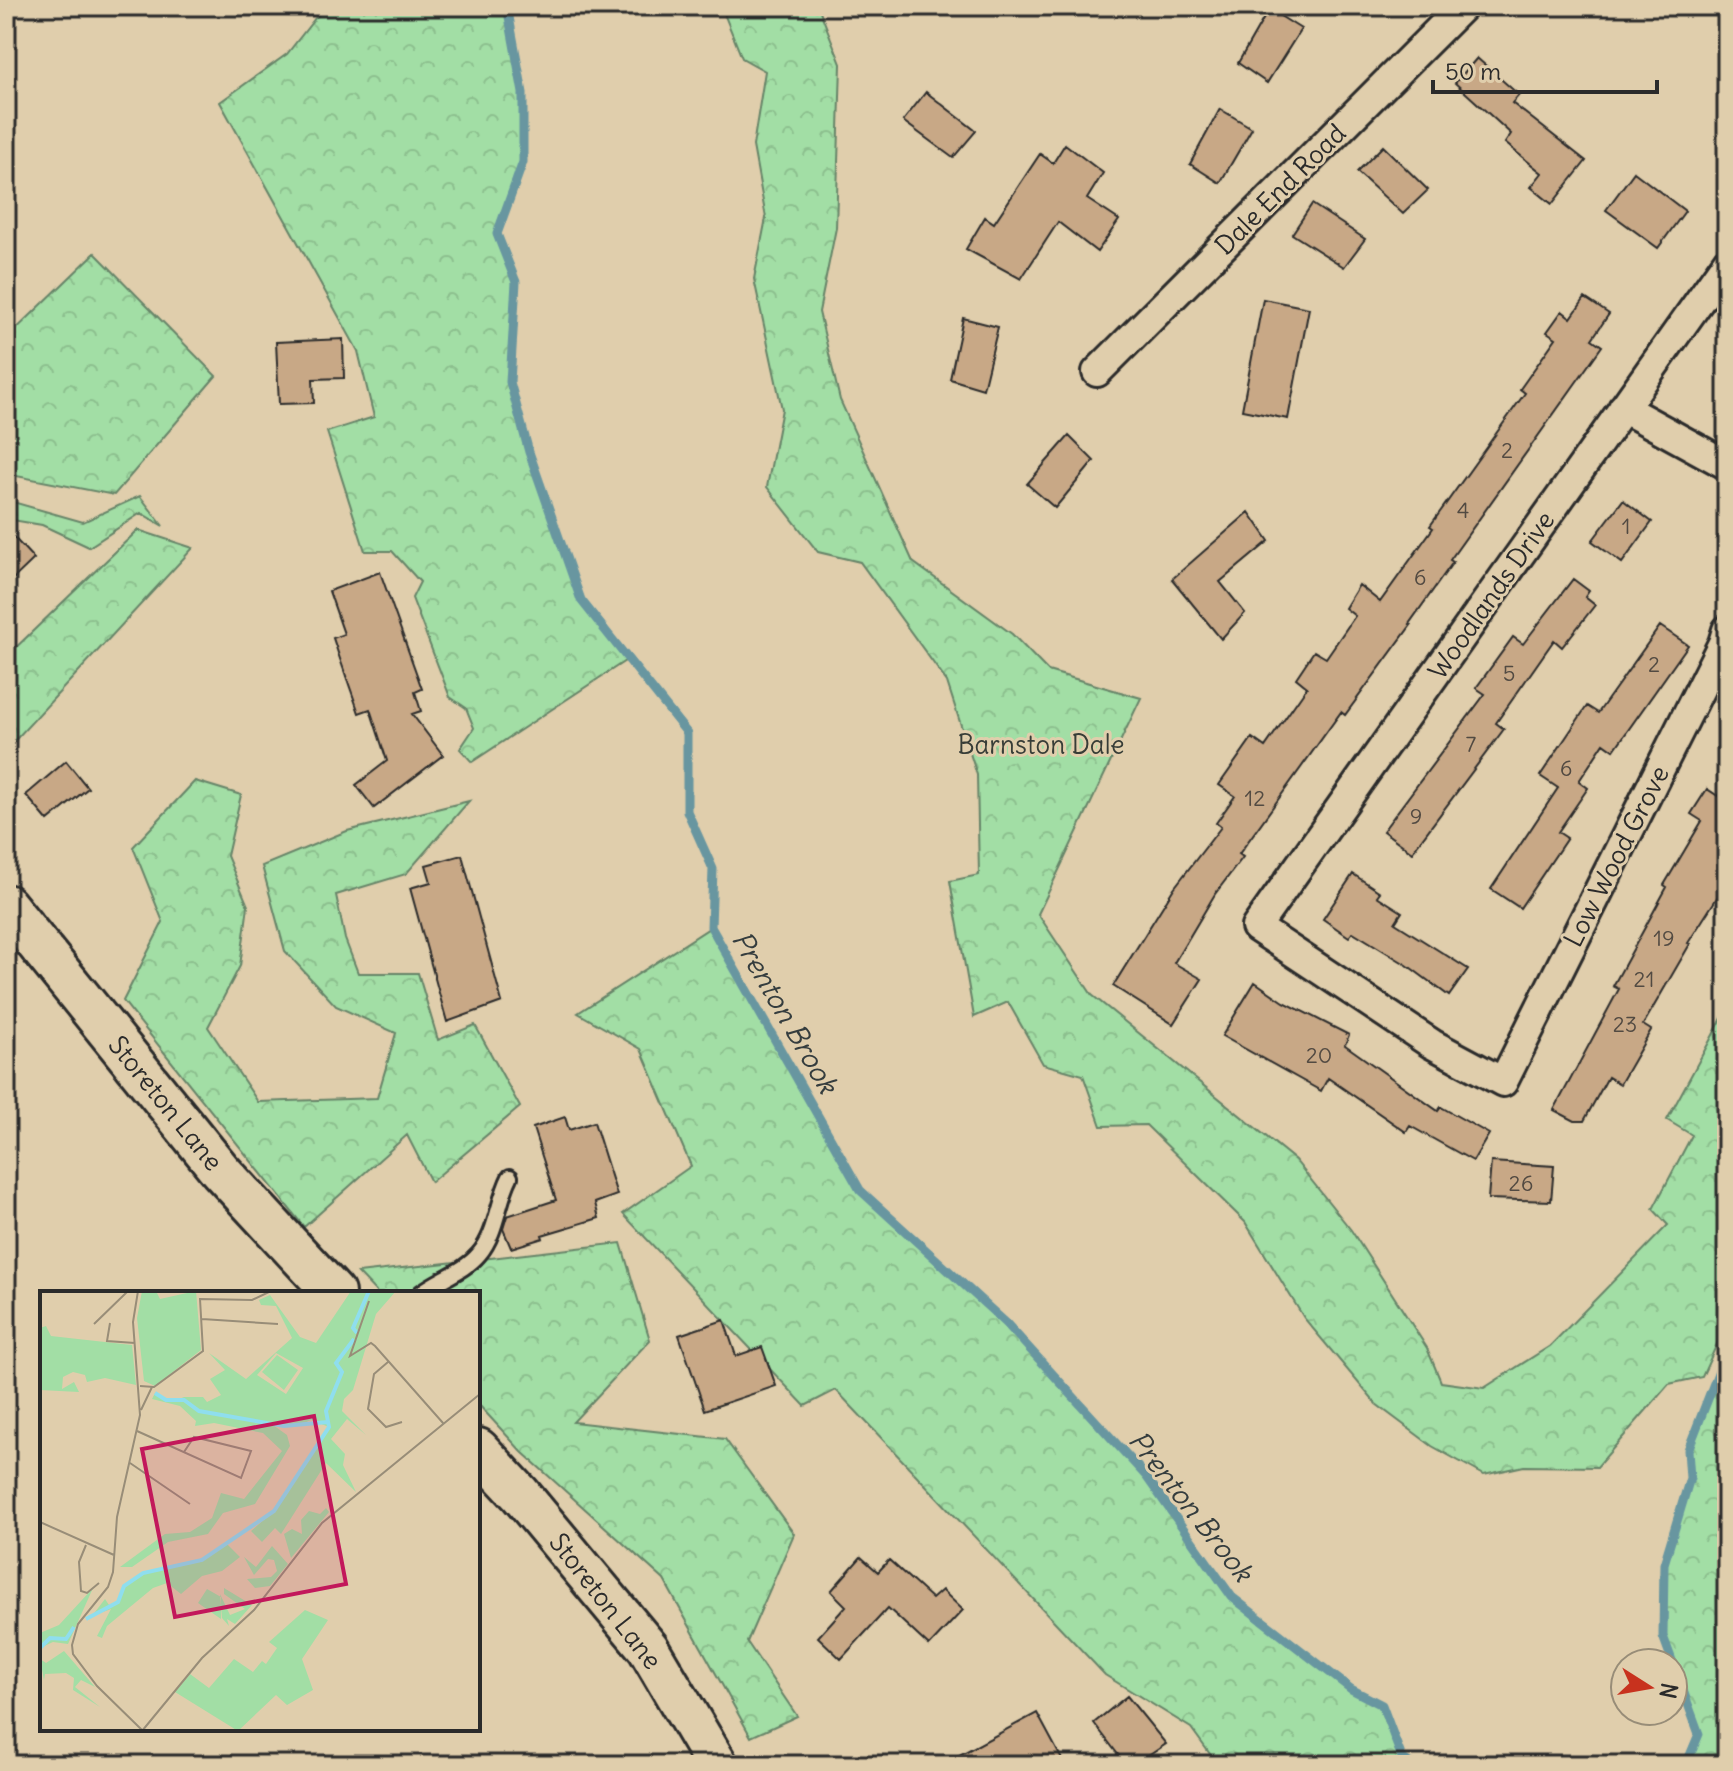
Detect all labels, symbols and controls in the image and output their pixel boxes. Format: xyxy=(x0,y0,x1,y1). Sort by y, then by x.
scale bar xyxy=(1433,44,1657,94)
text: 50 m xyxy=(1445,56,1501,86)
street label: Dale End Road xyxy=(1208,117,1352,261)
house number: 2 xyxy=(1501,436,1513,464)
house number: 4 xyxy=(1457,496,1469,524)
street label: Woodlands Drive xyxy=(1421,505,1561,685)
house number: 1 xyxy=(1622,512,1630,540)
house number: 6 xyxy=(1414,563,1426,591)
house number: 2 xyxy=(1648,650,1660,678)
house number: 5 xyxy=(1503,659,1515,687)
park label: Barnston Dale xyxy=(957,728,1125,761)
house number: 7 xyxy=(1466,730,1477,758)
house number: 6 xyxy=(1560,754,1572,782)
street label: Low Wood Grove xyxy=(1556,760,1676,952)
house number: 12 xyxy=(1245,784,1265,812)
house number: 9 xyxy=(1410,802,1422,830)
water label: Prenton Brook xyxy=(724,924,847,1101)
house number: 19 xyxy=(1653,924,1675,952)
house number: 21 xyxy=(1634,965,1654,993)
house number: 23 xyxy=(1613,1010,1637,1038)
street label: Storeton Lane xyxy=(102,1029,230,1177)
house number: 20 xyxy=(1306,1041,1332,1069)
house number: 26 xyxy=(1509,1169,1533,1197)
inset map xyxy=(40,1291,480,1731)
water label: Prenton Brook xyxy=(1121,1423,1262,1590)
street label: Storeton Lane xyxy=(543,1526,669,1676)
north arrow xyxy=(1609,1647,1689,1727)
text: N xyxy=(1653,1681,1684,1701)

